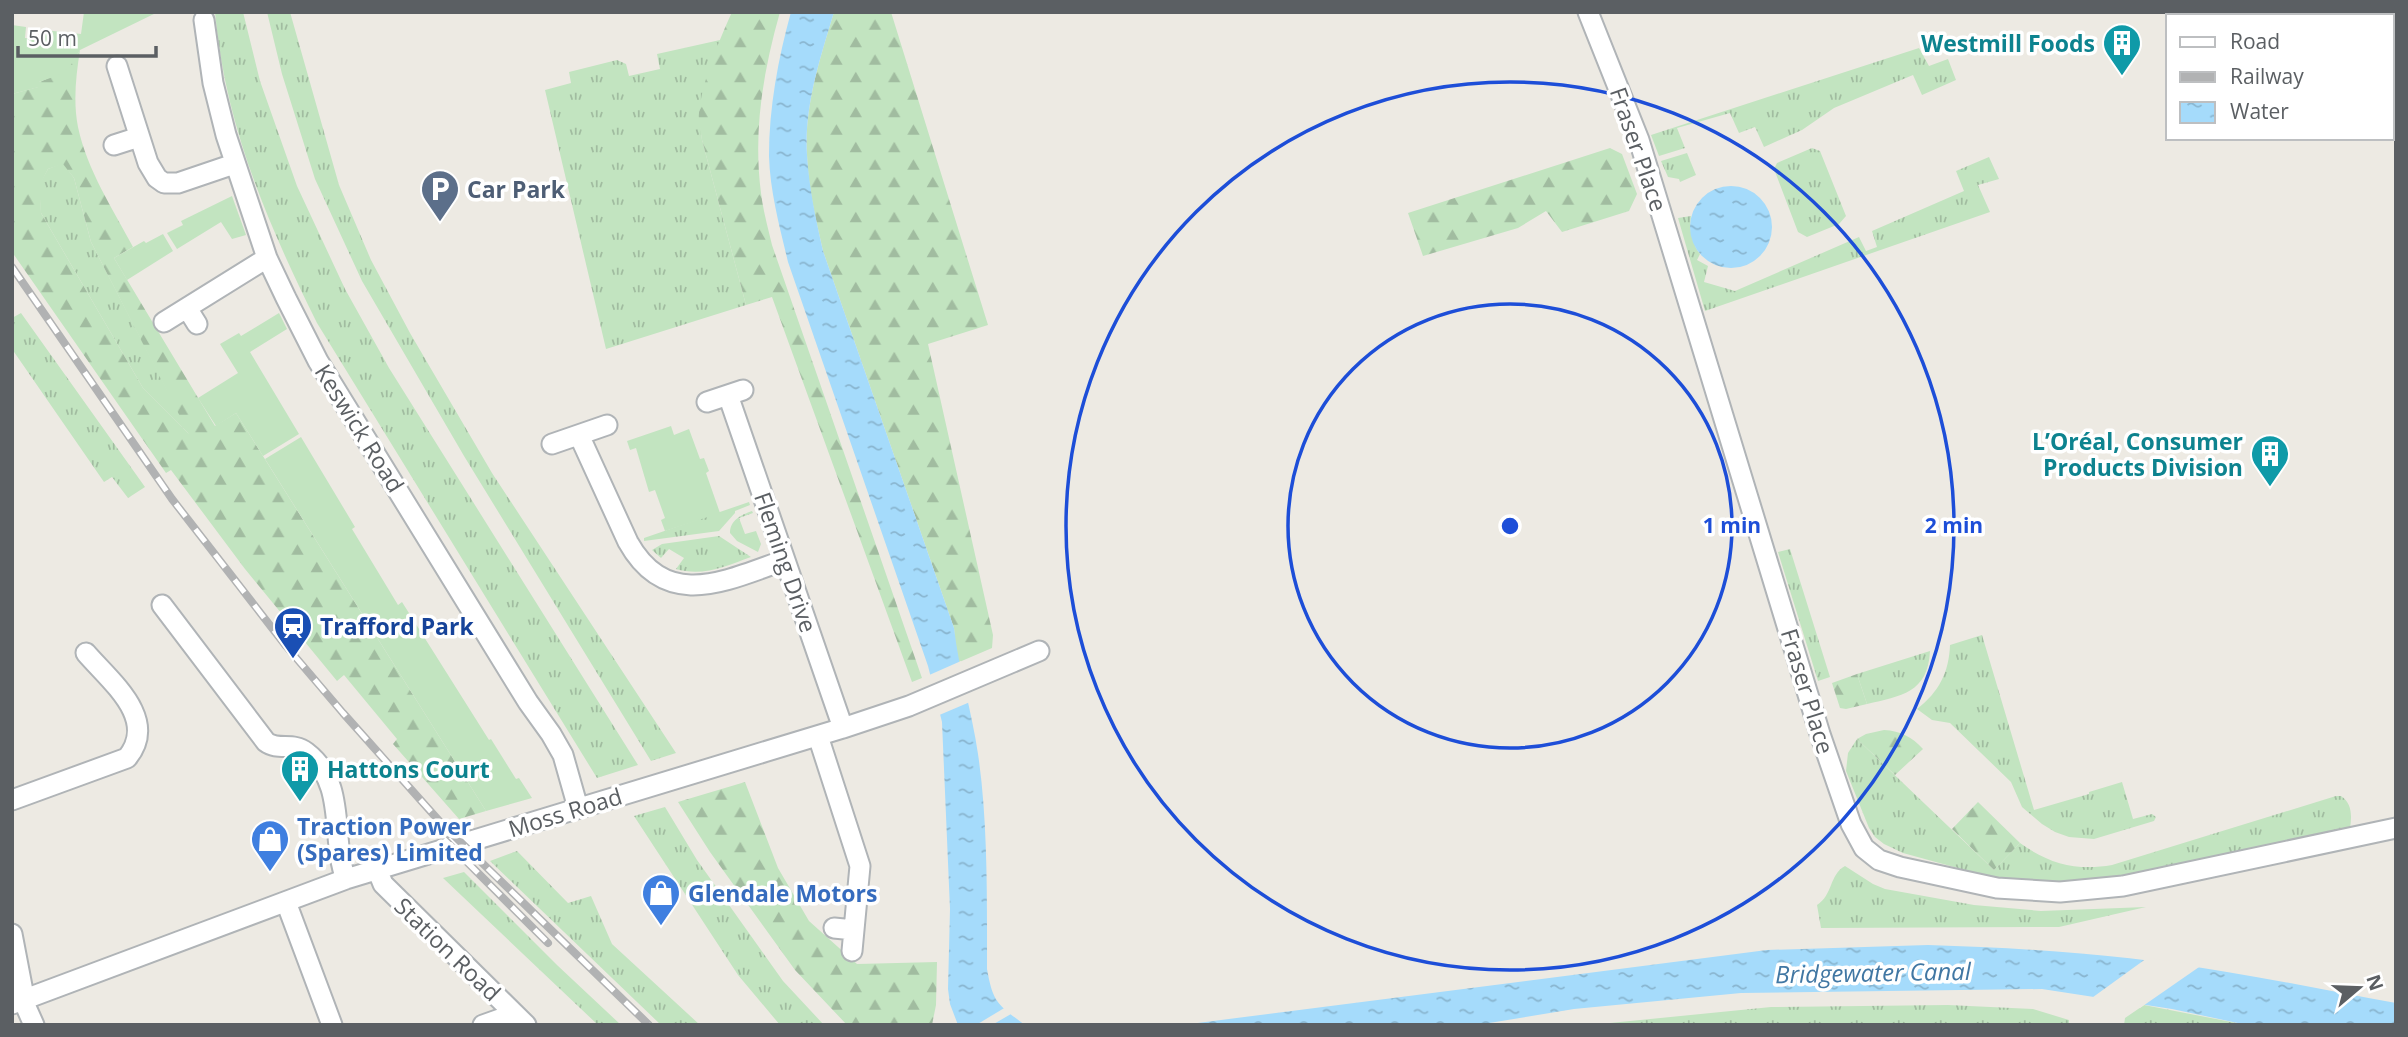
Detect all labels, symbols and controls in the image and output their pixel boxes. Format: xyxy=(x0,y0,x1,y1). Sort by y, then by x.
scale bar xyxy=(18,14,156,58)
legend xyxy=(2166,14,2394,140)
building icon: Westmill Foods xyxy=(2101,22,2143,77)
text: 50 m xyxy=(28,24,77,52)
place label: Westmill Foods xyxy=(1921,27,2095,59)
text: Road xyxy=(2230,27,2280,55)
text: Railway xyxy=(2230,62,2304,90)
street label: Fraser Place xyxy=(1603,82,1675,216)
text: Water xyxy=(2230,97,2289,125)
parking icon: Car Park xyxy=(419,168,461,223)
place label: Car Park xyxy=(467,173,566,205)
street label: Keswick Road xyxy=(308,358,412,498)
place label: L’Oréal, Consumer Products Division xyxy=(2032,425,2243,483)
building icon: L’Oréal, Consumer Products Division xyxy=(2249,433,2291,488)
street label: Fleming Drive xyxy=(747,488,825,636)
text: 1 min xyxy=(1703,511,1761,539)
text: 2 min xyxy=(1925,511,1983,539)
centre of rings xyxy=(1498,514,1522,538)
station icon: Trafford Park xyxy=(272,605,314,660)
place label: Trafford Park xyxy=(320,610,474,642)
street label: Fraser Place xyxy=(1774,624,1842,758)
building icon: Hattons Court xyxy=(279,748,321,803)
place label: Hattons Court xyxy=(327,753,490,785)
street label: Moss Road xyxy=(504,780,626,844)
place label: Traction Power (Spares) Limited xyxy=(297,810,483,868)
shop icon: Traction Power (Spares) Limited xyxy=(249,818,291,873)
shop icon: Glendale Motors xyxy=(640,872,682,927)
place label: Glendale Motors xyxy=(688,877,877,909)
street label: Station Road xyxy=(388,890,508,1008)
north arrow xyxy=(2324,953,2394,1023)
water label: Bridgewater Canal xyxy=(1775,954,1972,990)
text: N xyxy=(2360,971,2390,994)

